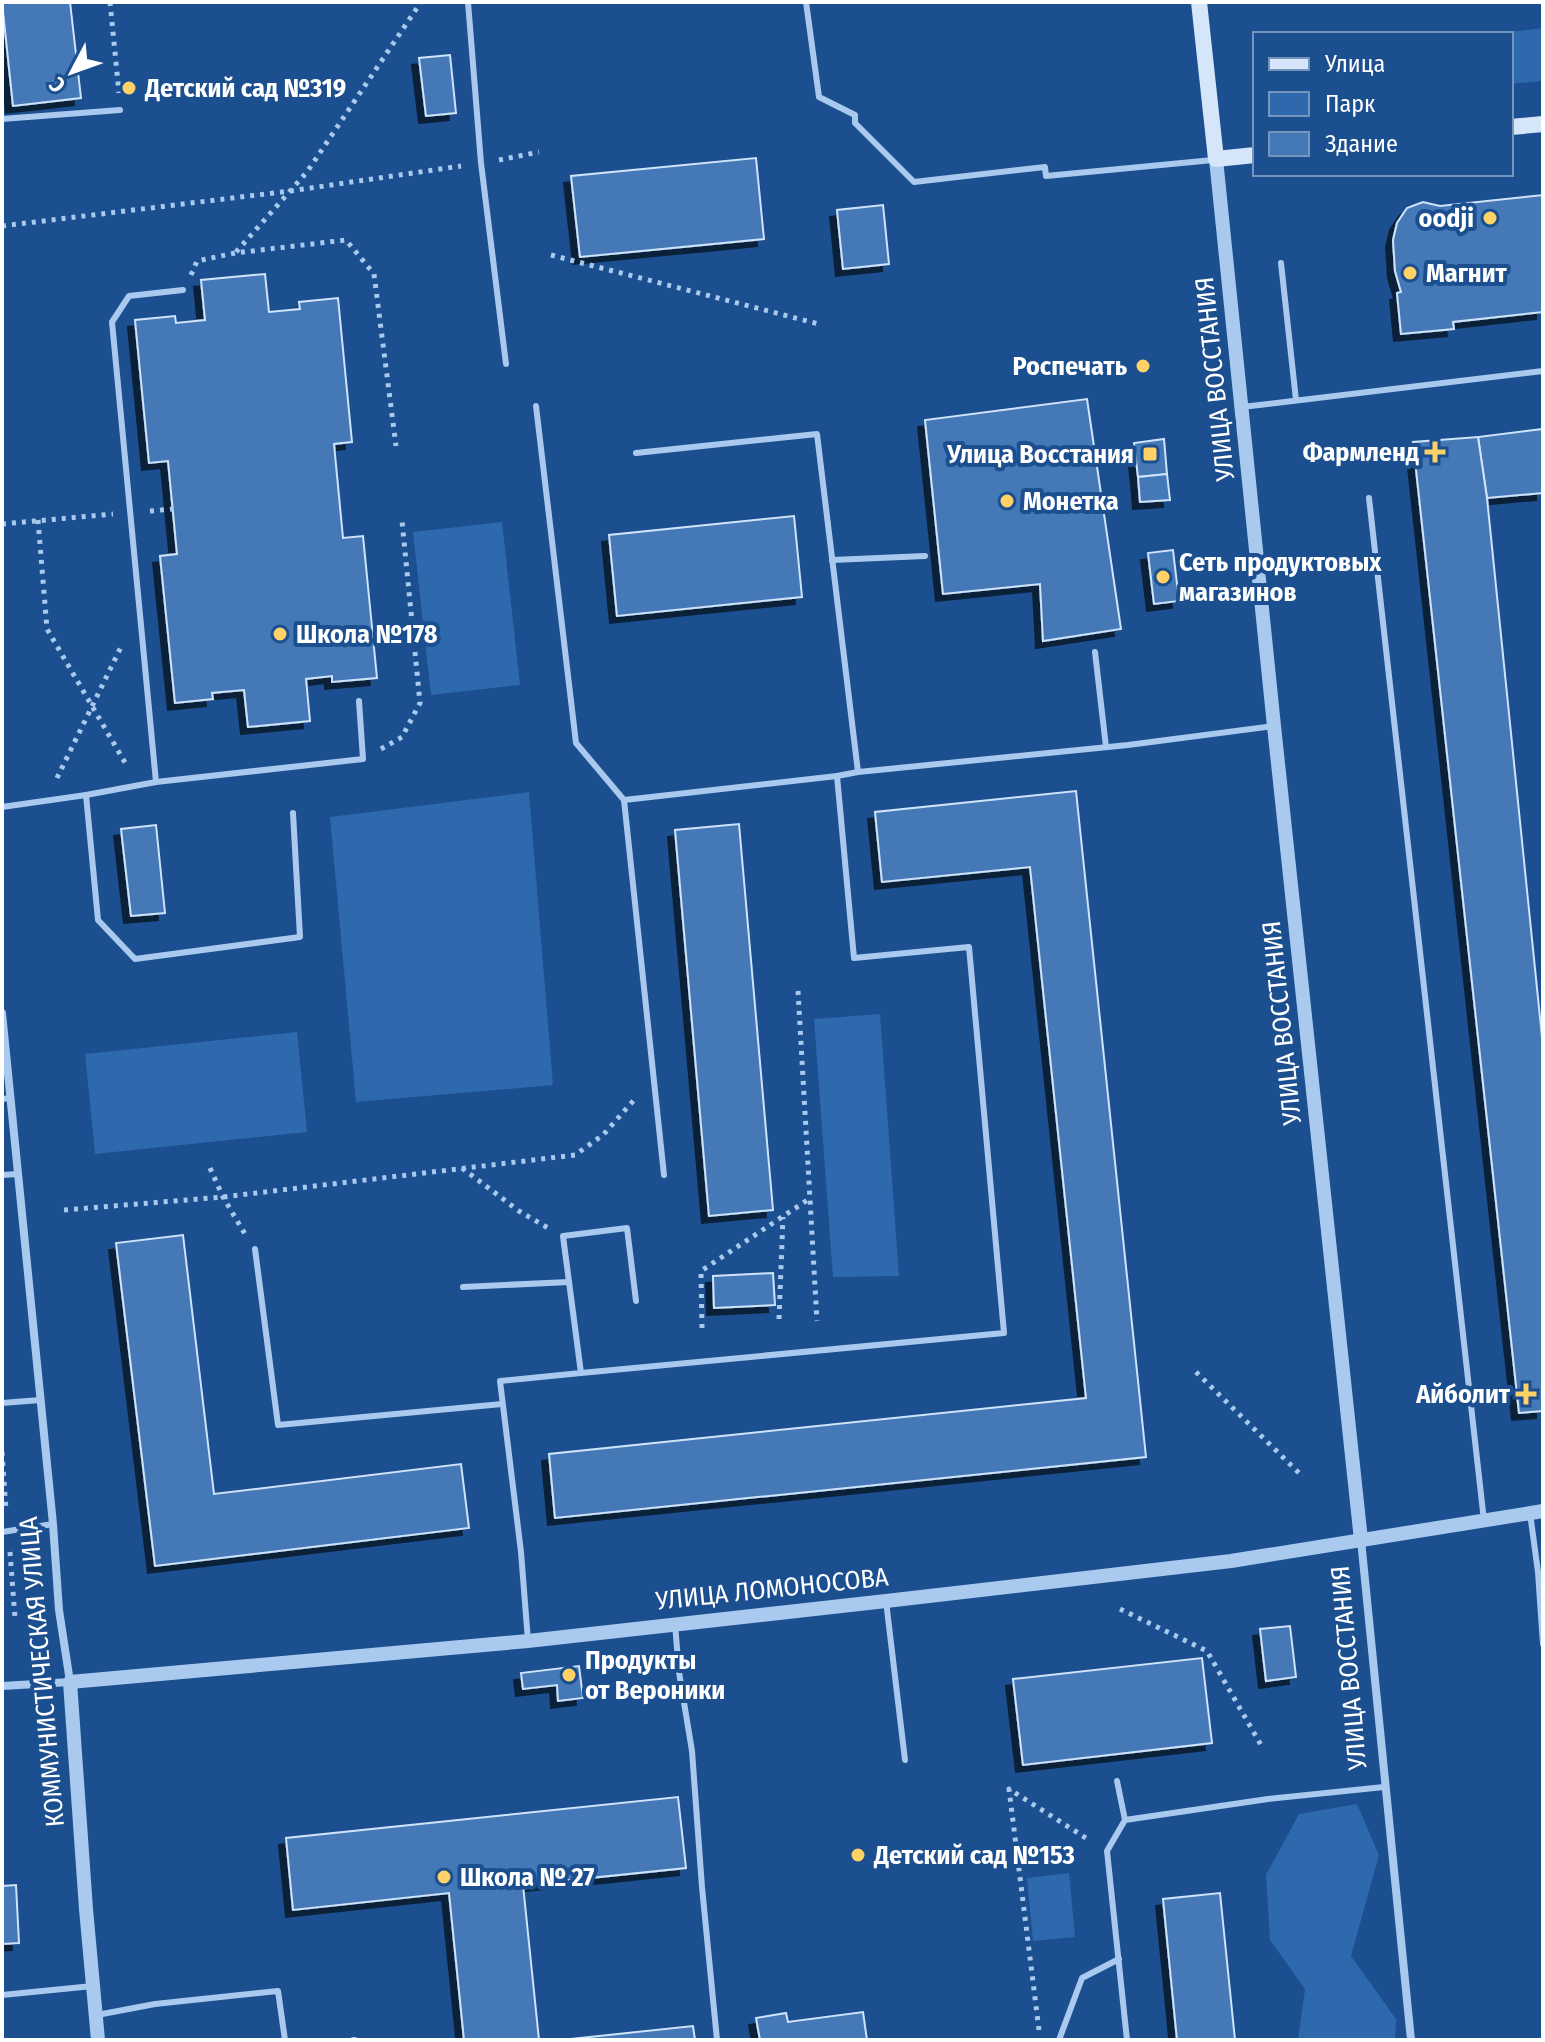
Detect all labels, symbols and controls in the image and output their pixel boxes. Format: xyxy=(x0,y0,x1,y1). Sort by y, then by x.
north arrow xyxy=(32,32,112,112)
legend xyxy=(1253,32,1513,176)
text: Улица xyxy=(1324,50,1385,78)
text: С xyxy=(43,71,71,98)
place label: Детский сад №319 xyxy=(144,73,346,104)
marker: Детский сад №319 xyxy=(120,79,138,97)
text: Парк xyxy=(1325,90,1376,118)
text: Здание xyxy=(1325,130,1398,158)
place label: oodji xyxy=(1419,203,1474,234)
marker: oodji xyxy=(1481,209,1499,227)
place label: Магнит xyxy=(1426,258,1508,289)
marker: Магнит xyxy=(1401,264,1419,282)
street label: УЛИЦА ВОССТАНИЯ xyxy=(1189,275,1241,484)
place label: Роспечать xyxy=(1013,351,1128,382)
marker: Роспечать xyxy=(1134,357,1152,375)
place label: Фармленд xyxy=(1303,437,1419,468)
place label: Улица Восстания xyxy=(946,439,1134,470)
marker: Фармленд xyxy=(1426,443,1444,461)
marker: Улица Восстания xyxy=(1141,445,1159,463)
place label: Монетка xyxy=(1023,486,1119,517)
marker: Монетка xyxy=(998,492,1016,510)
place label: Сеть продуктовых магазинов xyxy=(1179,547,1382,608)
marker: Сеть продуктовых магазинов xyxy=(1154,568,1172,586)
place label: Школа №178 xyxy=(296,619,438,650)
marker: Школа №178 xyxy=(271,625,289,643)
street label: УЛИЦА ВОССТАНИЯ xyxy=(1256,919,1308,1128)
place label: Айболит xyxy=(1415,1379,1511,1410)
marker: Айболит xyxy=(1517,1385,1535,1403)
street label: КОММУНИСТИЧЕСКАЯ УЛИЦА xyxy=(13,1515,71,1828)
street label: УЛИЦА ЛОМОНОСОВА xyxy=(653,1561,890,1617)
street label: УЛИЦА ВОССТАНИЯ xyxy=(1325,1565,1373,1772)
place label: Продукты от Вероники xyxy=(585,1645,725,1706)
marker: Продукты от Вероники xyxy=(560,1666,578,1684)
place label: Детский сад №153 xyxy=(873,1840,1075,1871)
marker: Детский сад №153 xyxy=(849,1846,867,1864)
place label: Школа № 27 xyxy=(460,1862,594,1893)
marker: Школа № 27 xyxy=(435,1868,453,1886)

